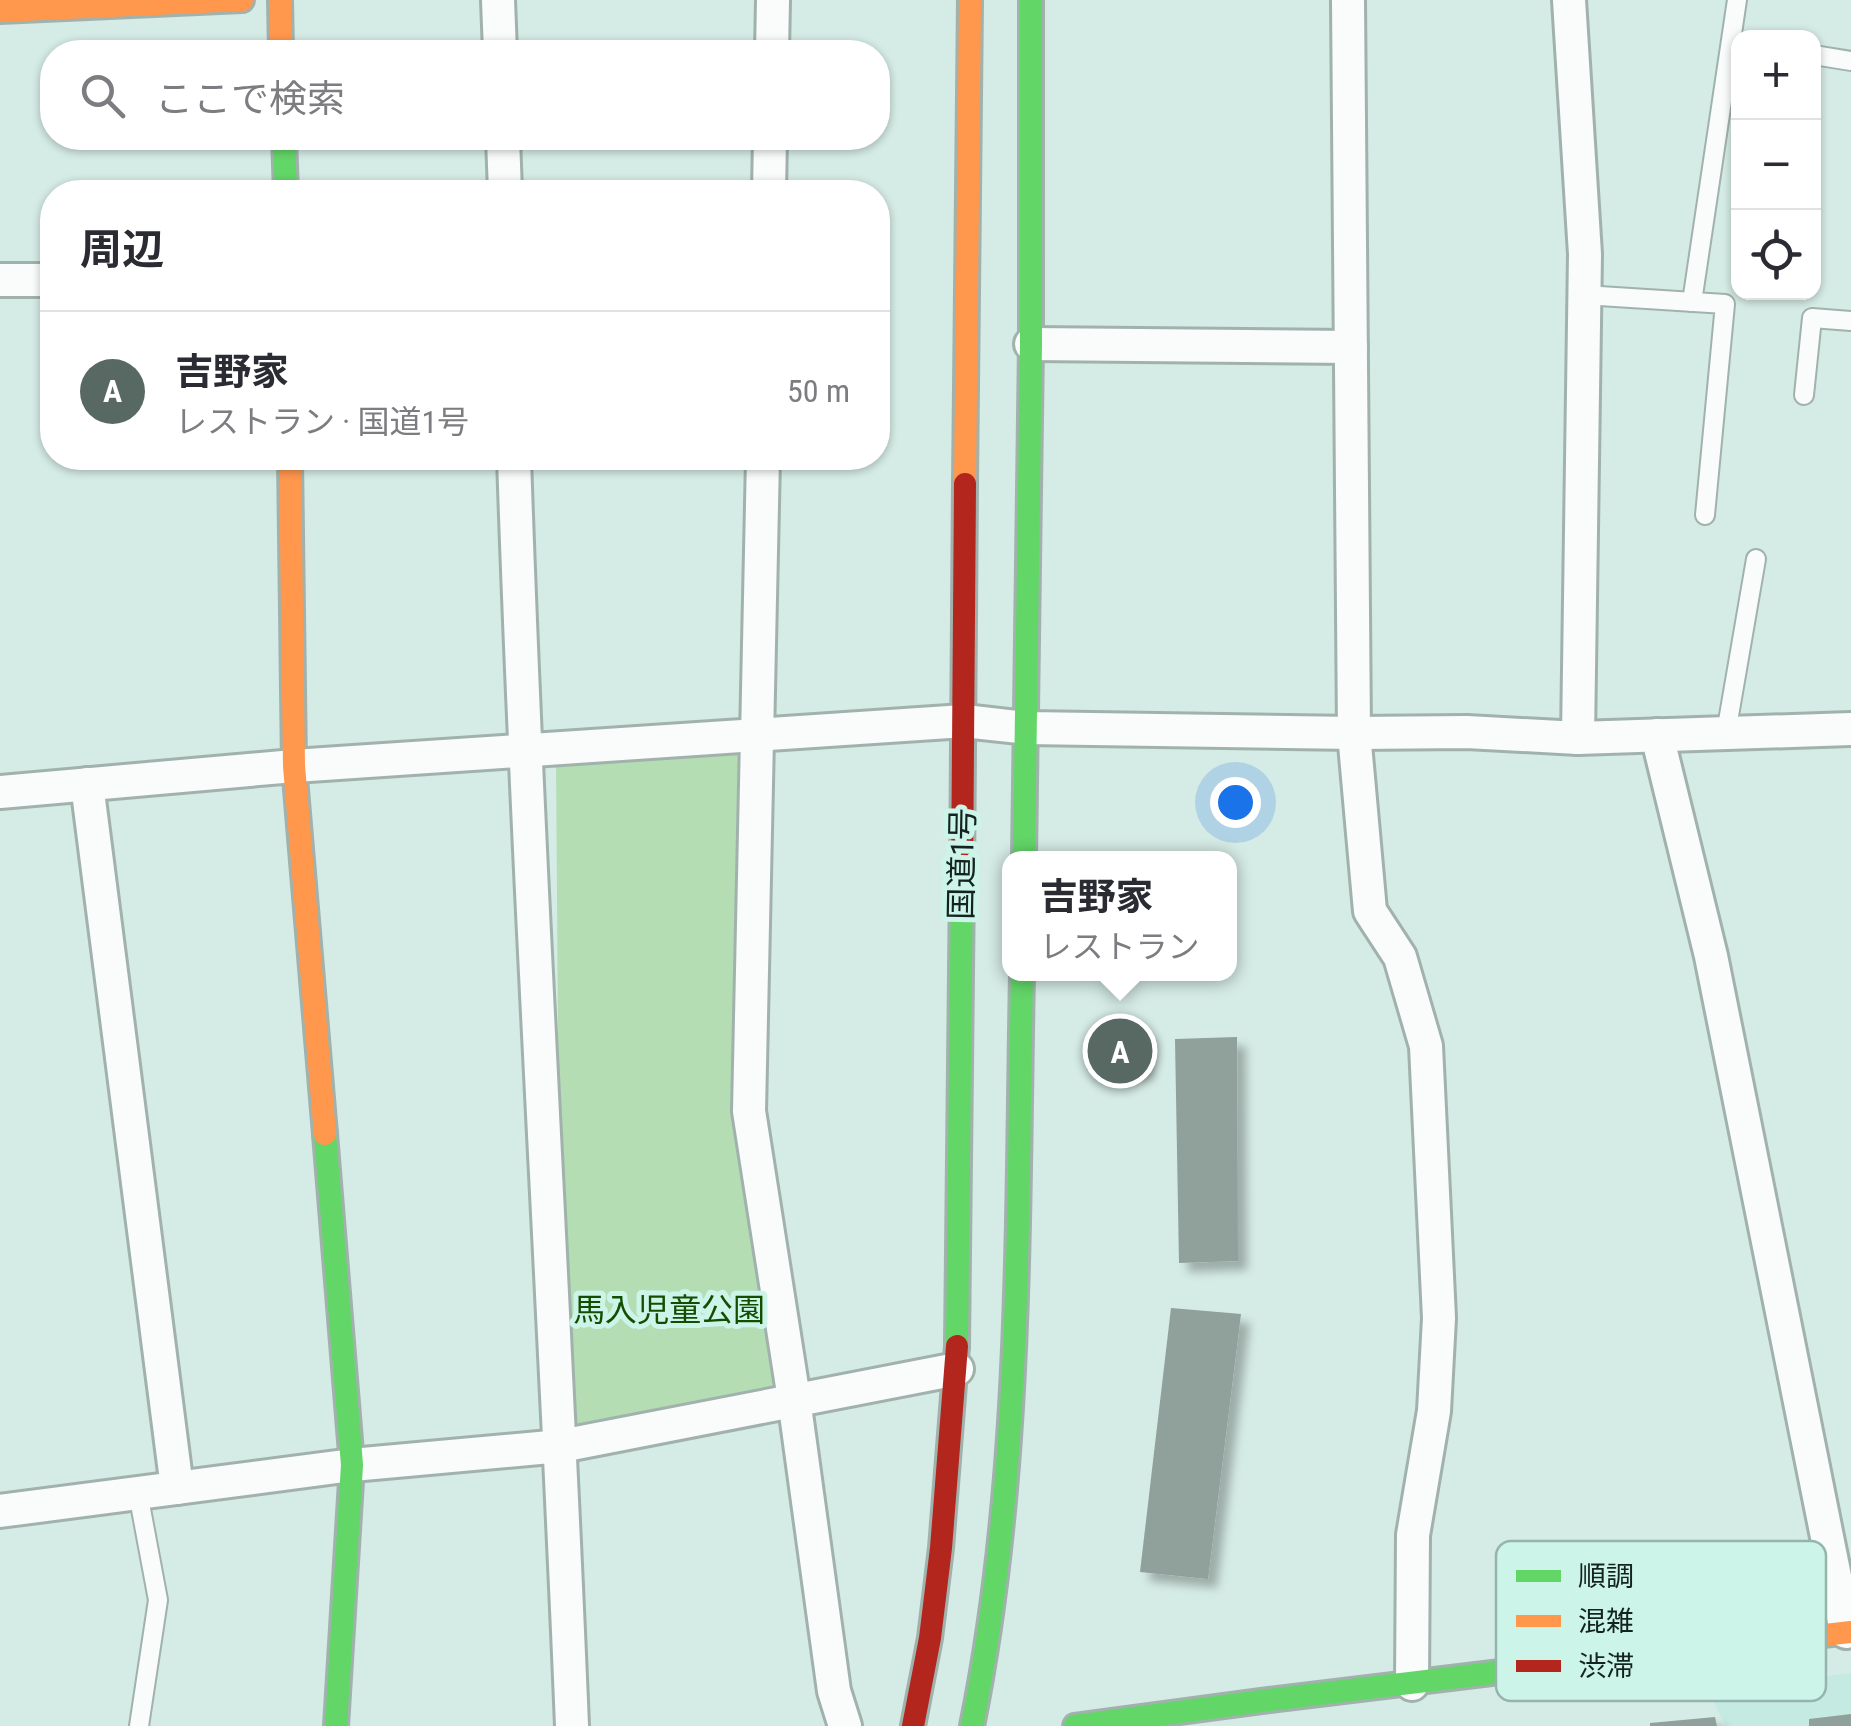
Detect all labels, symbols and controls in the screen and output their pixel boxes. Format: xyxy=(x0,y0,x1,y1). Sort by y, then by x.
map controls xyxy=(1731,30,1821,300)
button: + xyxy=(1731,30,1821,120)
search box xyxy=(40,40,890,150)
icon: search xyxy=(75,68,130,123)
text: ここで検索 xyxy=(155,77,345,121)
button: − xyxy=(1731,120,1821,210)
button: locate xyxy=(1731,210,1821,300)
text: 周辺 xyxy=(80,225,164,274)
text: 吉野家 xyxy=(175,350,289,394)
text: A xyxy=(103,372,122,410)
text: 50 m xyxy=(787,372,850,410)
text: レストラン · 国道1号 xyxy=(175,403,469,441)
your location xyxy=(1210,777,1261,828)
street label: 国道1号 xyxy=(942,808,982,920)
popup xyxy=(1002,851,1237,981)
text: 吉野家 xyxy=(1039,875,1154,919)
text: レストラン xyxy=(1039,928,1200,966)
pin: A xyxy=(1088,1014,1152,1088)
park label: 馬入児童公園 xyxy=(573,1291,765,1329)
legend xyxy=(1496,1541,1826,1701)
text: 順調 xyxy=(1578,1560,1634,1593)
text: 混雑 xyxy=(1578,1605,1634,1638)
text: 渋滞 xyxy=(1578,1650,1634,1683)

